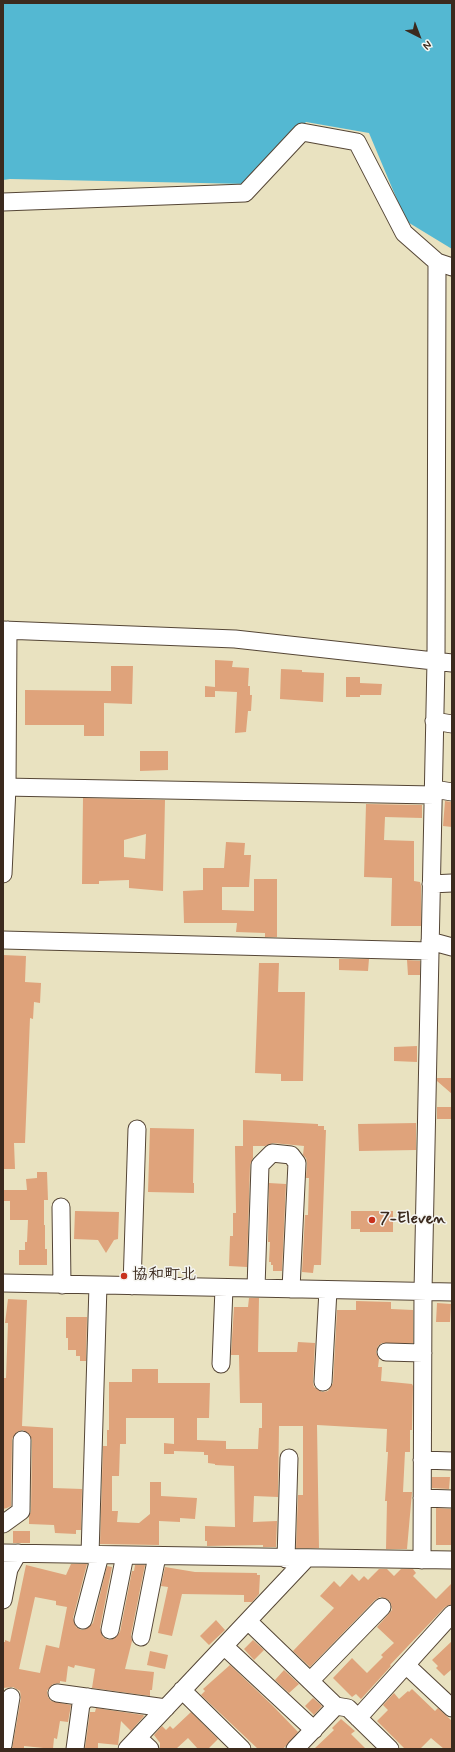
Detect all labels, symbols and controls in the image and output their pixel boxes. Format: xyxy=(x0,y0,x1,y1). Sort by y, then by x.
north arrow xyxy=(399,16,439,56)
text: N xyxy=(420,37,434,53)
place label: 7-Eleven xyxy=(380,1210,446,1230)
marker: 7-Eleven xyxy=(367,1215,377,1225)
place label: 協和町北 xyxy=(132,1266,196,1286)
marker: 協和町北 xyxy=(119,1271,129,1281)

